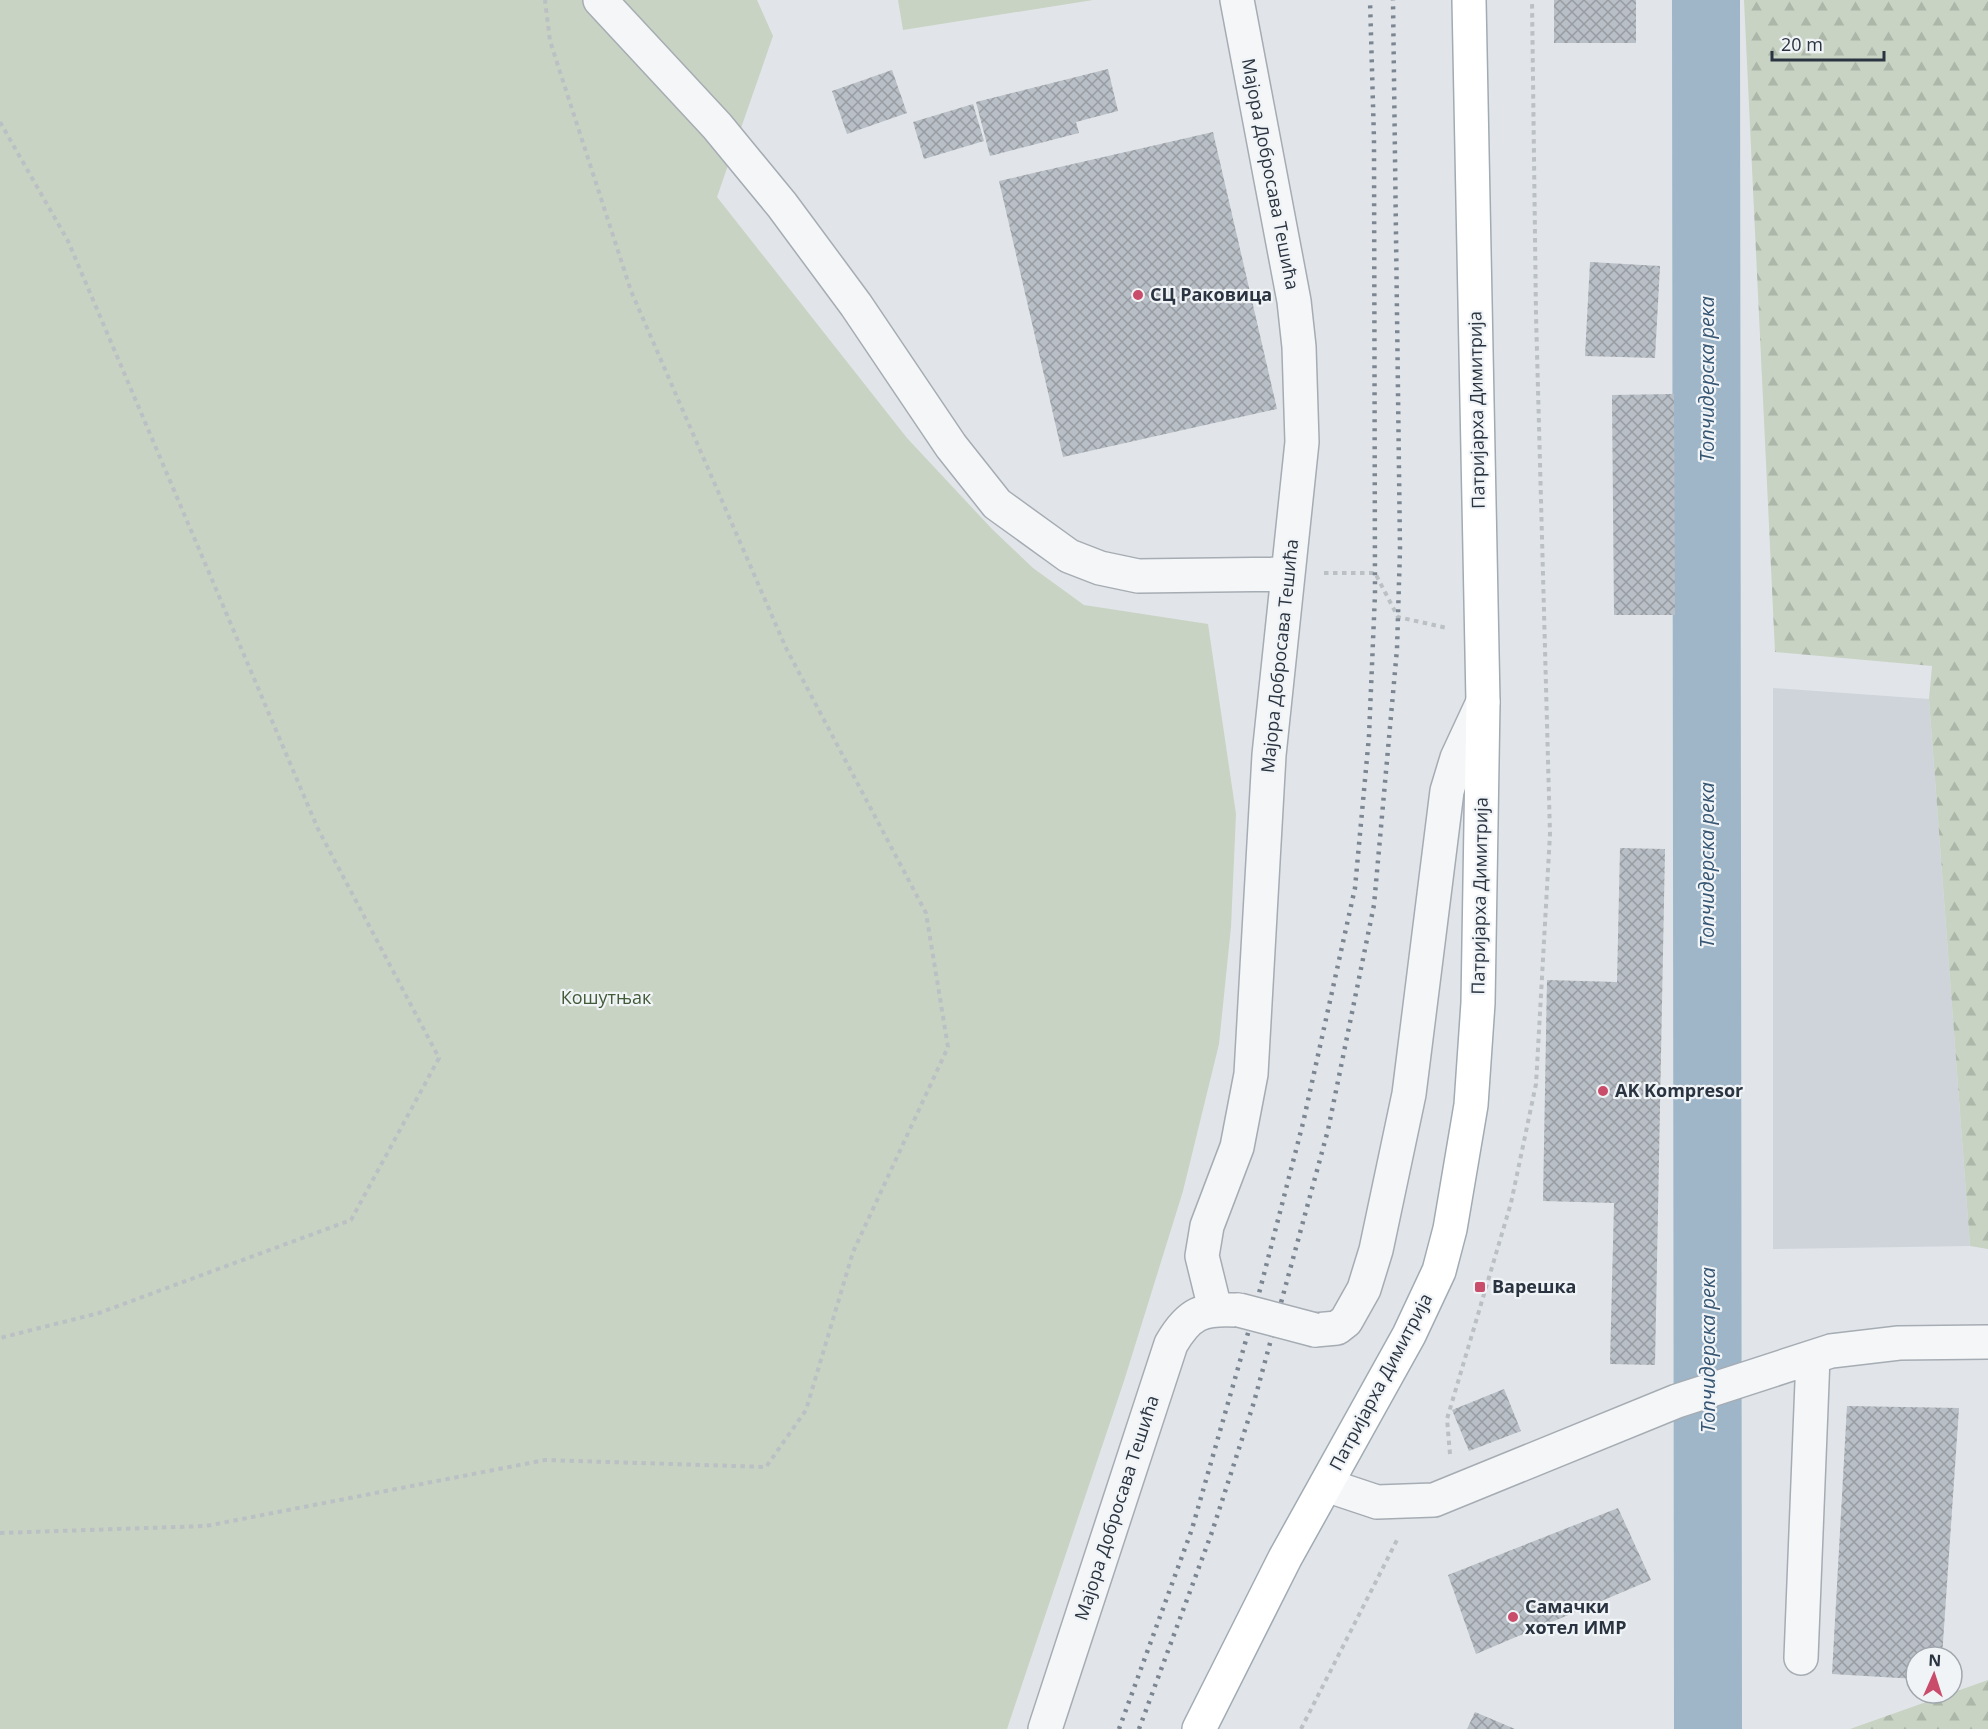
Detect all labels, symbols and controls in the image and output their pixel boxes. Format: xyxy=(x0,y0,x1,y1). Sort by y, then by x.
scale bar xyxy=(1772,24,1884,62)
text: 20 m xyxy=(1781,32,1823,56)
street label: Мајора Добросава Тешића xyxy=(1237,56,1305,291)
place label: СЦ Раковица xyxy=(1150,282,1272,306)
marker: СЦ Раковица xyxy=(1131,288,1145,302)
water label: Топчидерска река xyxy=(1693,296,1720,462)
street label: Патријарха Димитрија xyxy=(1462,311,1490,509)
street label: Мајора Добросава Тешића xyxy=(1255,538,1303,774)
water label: Топчидерска река xyxy=(1693,782,1720,948)
street label: Патријарха Димитрија xyxy=(1465,797,1493,995)
park label: Кошутњак xyxy=(561,985,652,1009)
place label: AK Kompresor xyxy=(1615,1078,1743,1102)
marker: AK Kompresor xyxy=(1596,1084,1610,1098)
water label: Топчидерска река xyxy=(1694,1267,1721,1433)
place label: Варешка xyxy=(1492,1274,1576,1298)
marker: Варешка xyxy=(1473,1280,1487,1294)
street label: Патријарха Димитрија xyxy=(1323,1289,1437,1474)
street label: Мајора Добросава Тешића xyxy=(1068,1392,1164,1623)
place label: Самачки хотел ИМР xyxy=(1525,1594,1627,1639)
marker: Самачки хотел ИМР xyxy=(1506,1610,1520,1624)
north arrow xyxy=(1904,1645,1964,1705)
text: N xyxy=(1928,1649,1942,1671)

